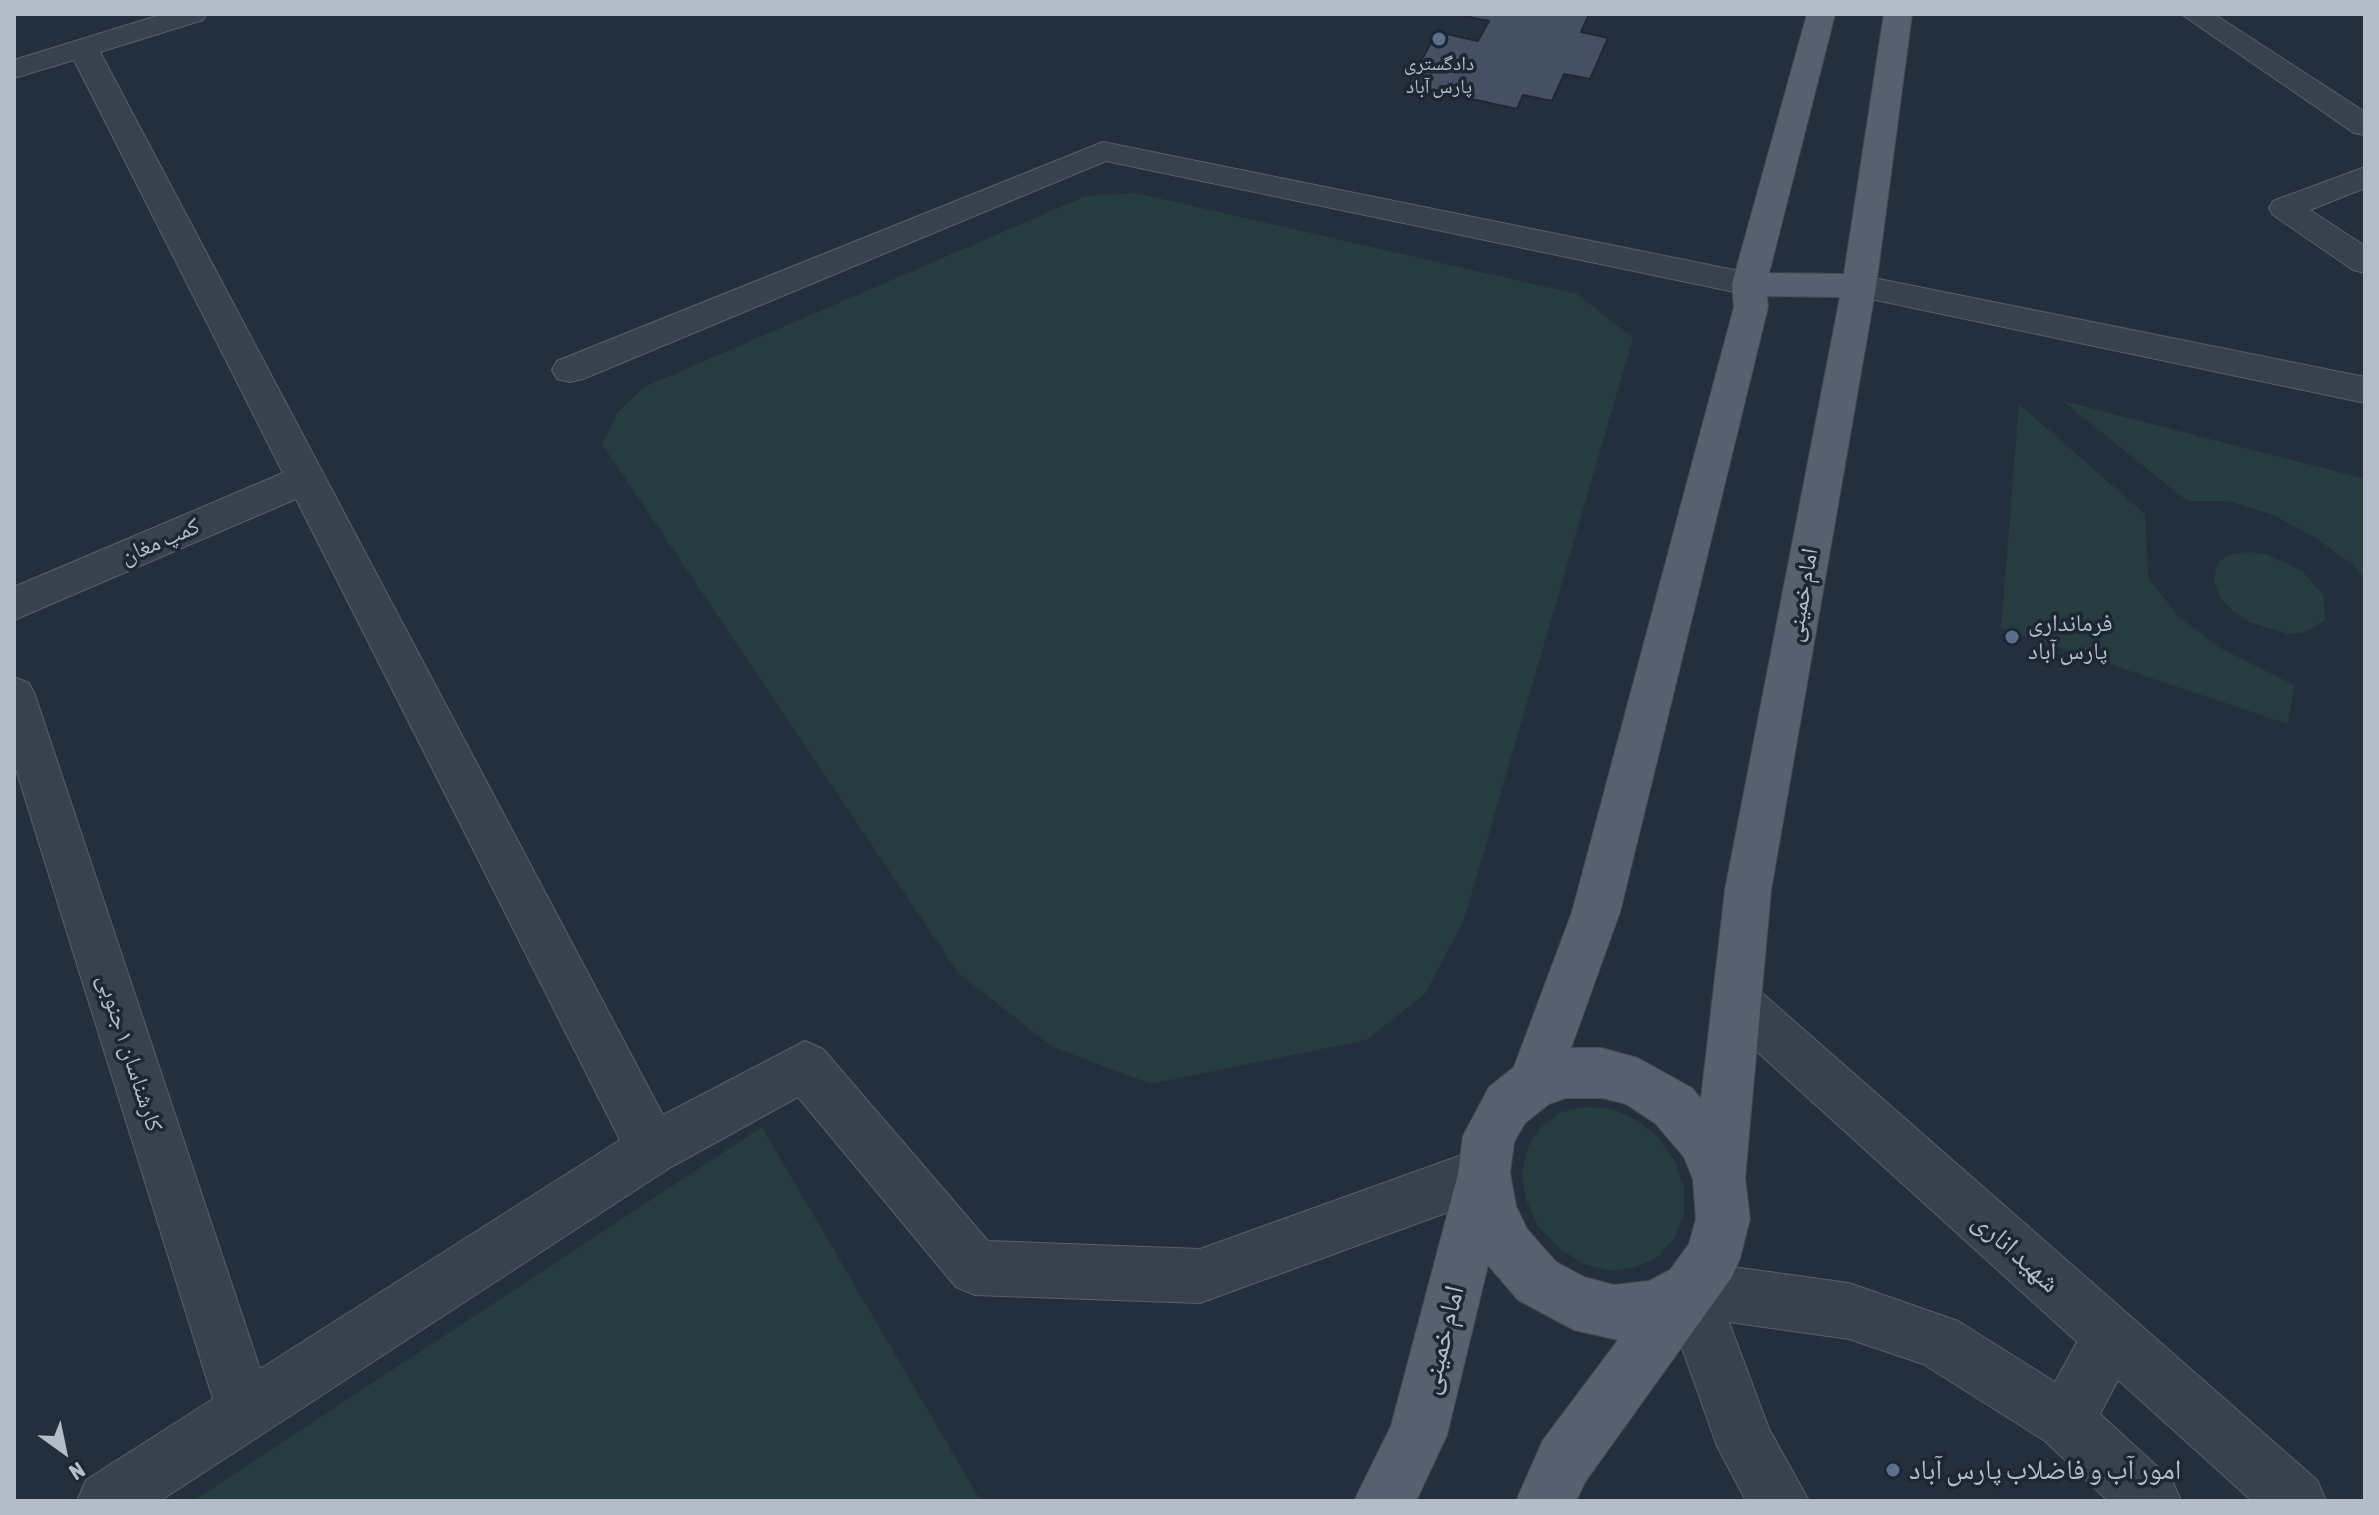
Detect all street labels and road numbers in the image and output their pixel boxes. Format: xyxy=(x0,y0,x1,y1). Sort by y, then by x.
street label: کمپ مغان xyxy=(116,511,204,571)
street label: امام خمینی xyxy=(1780,546,1824,644)
street label: کارشناسان ۱ جنوبی xyxy=(91,971,169,1135)
street label: شهید اناری xyxy=(1965,1204,2067,1300)
street label: امام خمینی xyxy=(1412,1282,1472,1398)

